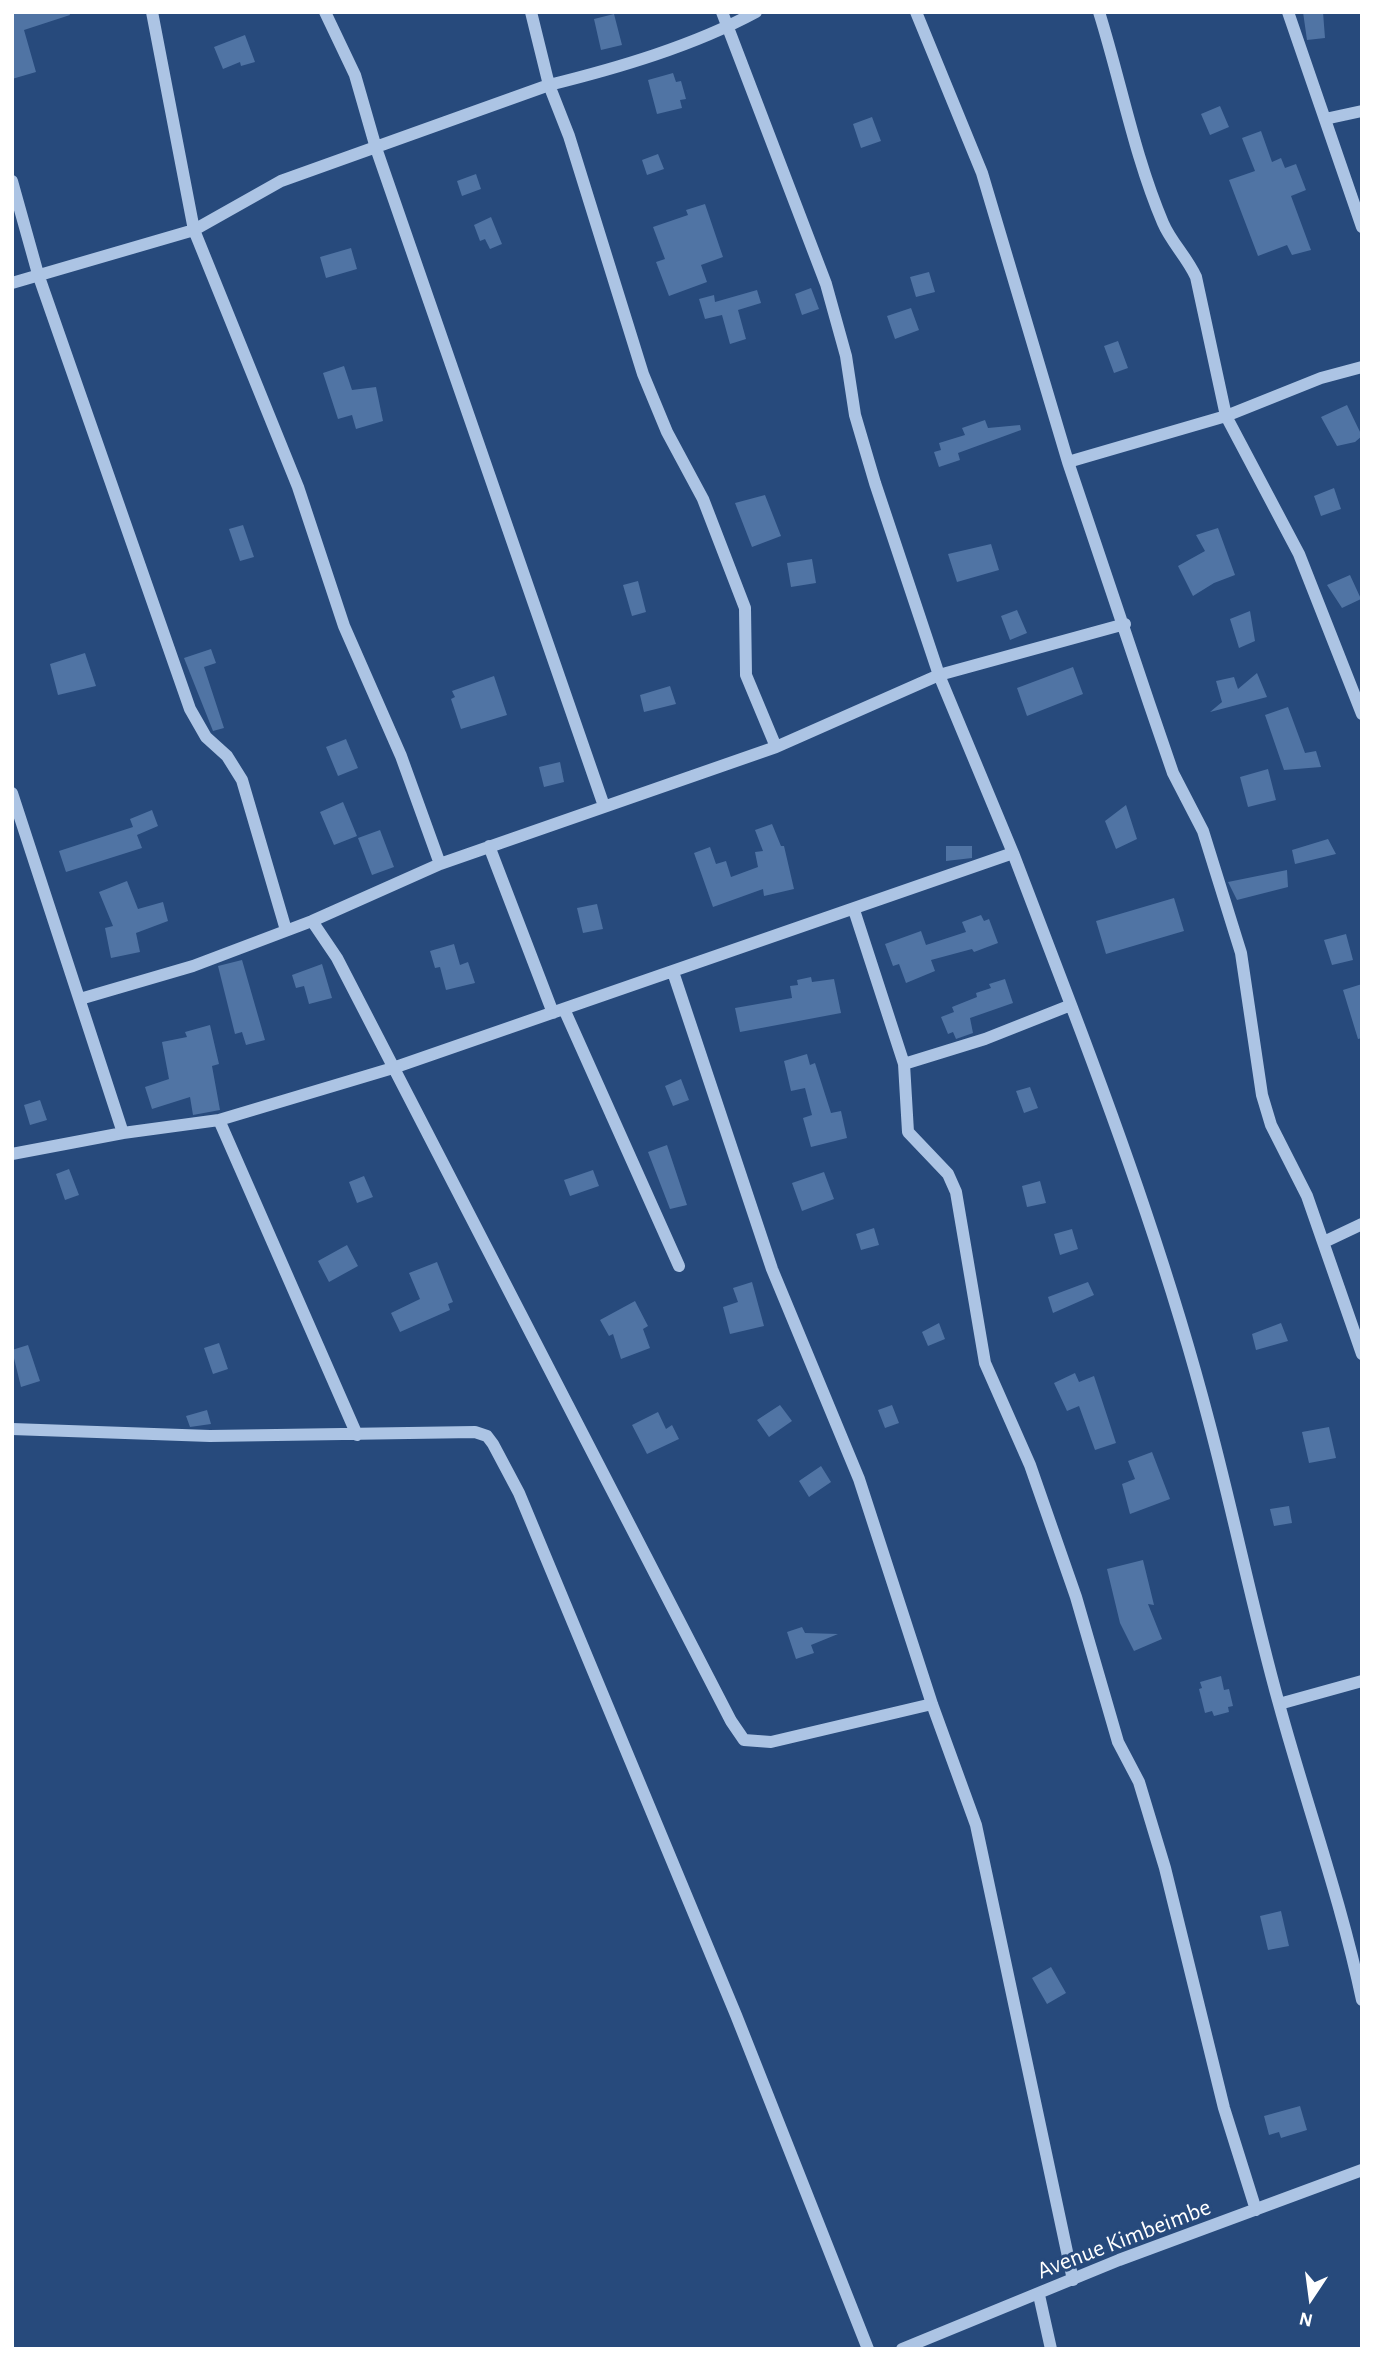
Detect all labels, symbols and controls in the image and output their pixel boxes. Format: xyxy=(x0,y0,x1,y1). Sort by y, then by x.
street label: Avenue Kimbeimbe xyxy=(1033,2193,1215,2285)
north arrow xyxy=(1276,2263,1346,2333)
text: N xyxy=(1298,2308,1315,2330)

